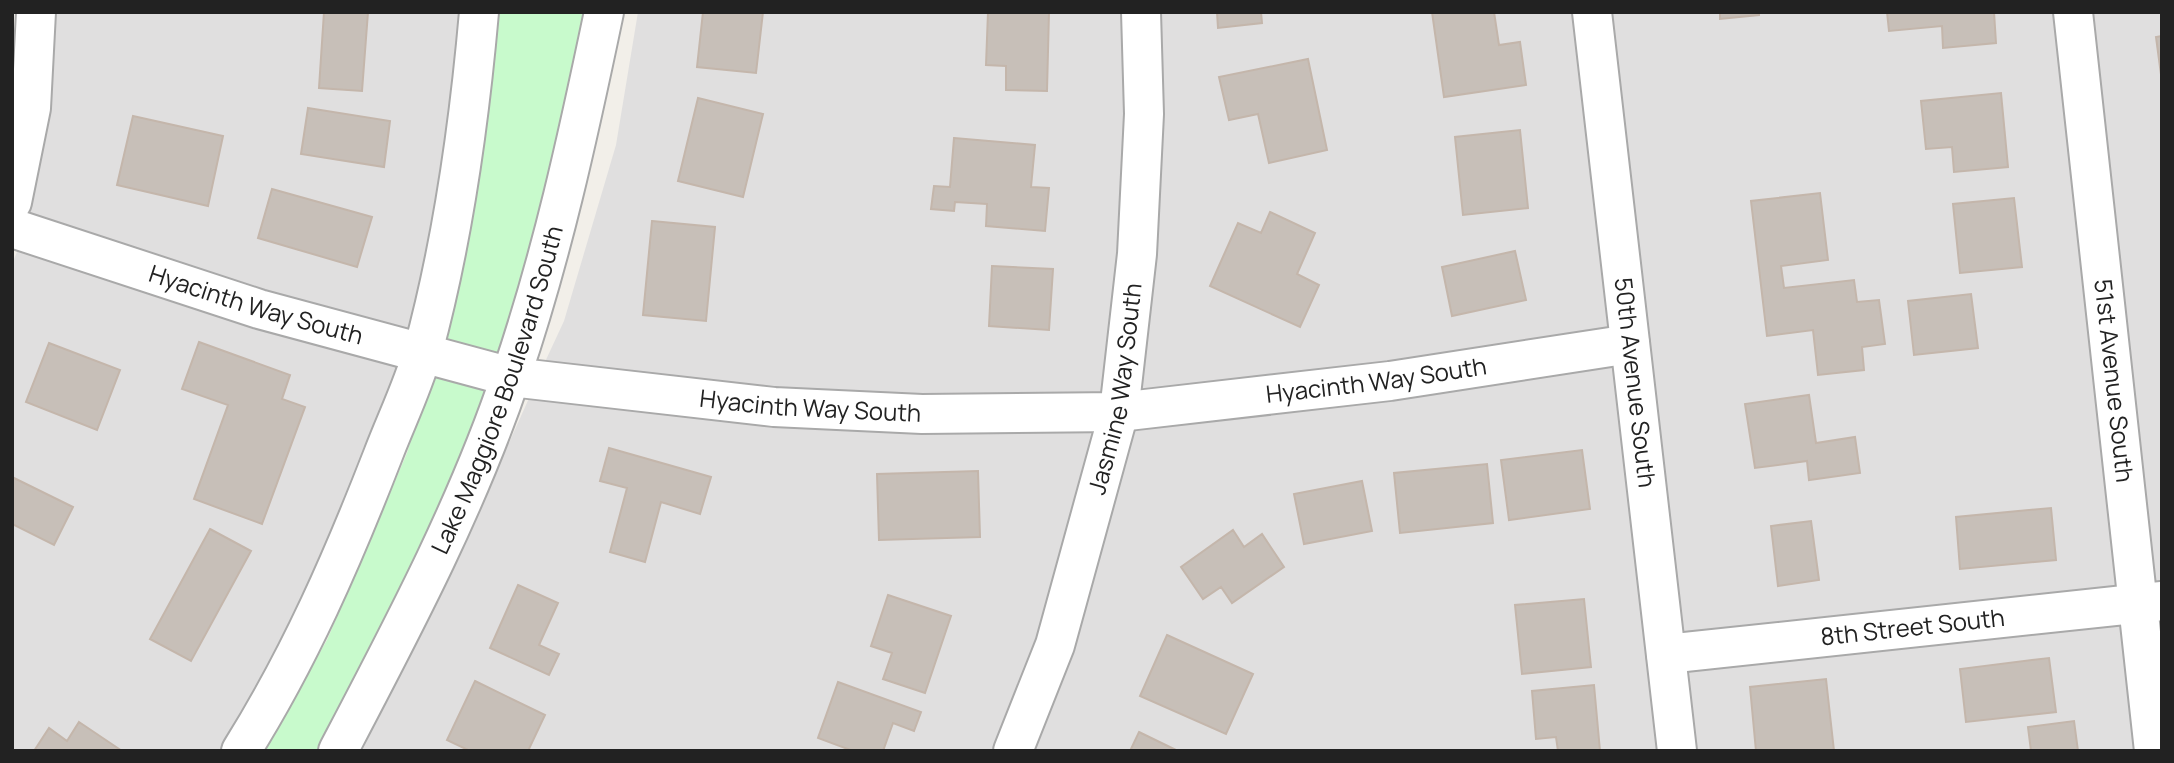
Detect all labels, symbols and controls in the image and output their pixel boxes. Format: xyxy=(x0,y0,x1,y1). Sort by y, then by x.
street label: Lake Maggiore Boulevard South xyxy=(422,222,570,559)
street label: Hyacinth Way South xyxy=(145,256,367,351)
street label: 50th Avenue South xyxy=(1608,275,1665,489)
street label: 51st Avenue South xyxy=(2087,277,2142,484)
street label: Jasmine Way South xyxy=(1079,281,1149,498)
street label: Hyacinth Way South xyxy=(1264,348,1489,410)
street label: Hyacinth Way South xyxy=(698,381,922,429)
street label: 8th Street South xyxy=(1819,600,2006,652)

